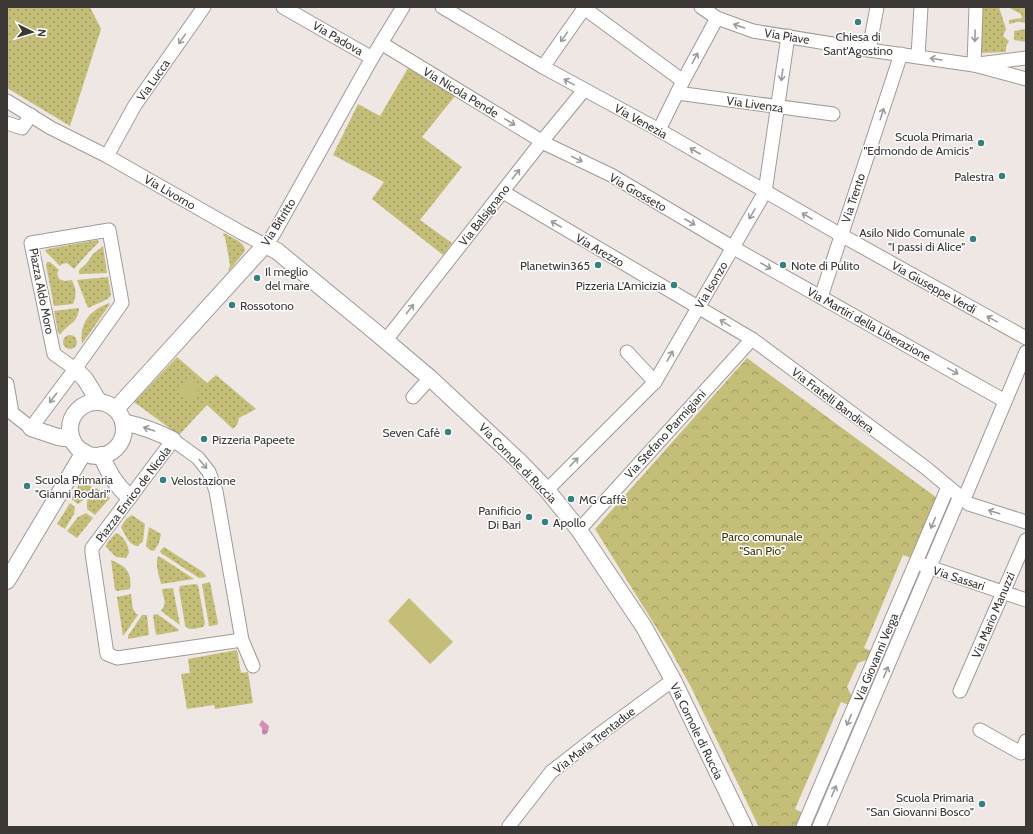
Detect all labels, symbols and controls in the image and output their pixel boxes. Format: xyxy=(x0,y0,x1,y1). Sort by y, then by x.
north arrow xyxy=(12,12,52,52)
street label: Via Padova xyxy=(310,17,366,59)
marker: Chiesa di Sant'Agostino xyxy=(853,17,863,27)
one-way arrow xyxy=(732,22,745,29)
street label: Via Piave xyxy=(763,25,811,47)
text: N xyxy=(35,28,49,37)
place label: Chiesa di Sant'Agostino xyxy=(823,29,893,58)
one-way arrow xyxy=(971,29,979,42)
one-way arrow xyxy=(560,31,568,42)
one-way arrow xyxy=(178,33,186,44)
one-way arrow xyxy=(692,52,700,64)
one-way arrow xyxy=(929,55,942,63)
street label: Via Lucca xyxy=(133,56,173,104)
street label: Via Nicola Pende xyxy=(421,64,501,120)
one-way arrow xyxy=(778,68,786,81)
one-way arrow xyxy=(563,77,575,85)
street label: Via Livenza xyxy=(726,93,785,115)
street label: Via Venezia xyxy=(612,100,670,142)
one-way arrow xyxy=(878,108,886,120)
one-way arrow xyxy=(504,118,516,126)
place label: Scuola Primaria "Edmondo de Amicis" xyxy=(863,129,973,158)
marker: Scuola Primaria "Edmondo de Amicis" xyxy=(976,138,986,148)
one-way arrow xyxy=(689,146,701,154)
one-way arrow xyxy=(571,156,583,163)
one-way arrow xyxy=(512,169,521,180)
place label: Palestra xyxy=(954,169,994,184)
street label: Via Grosseto xyxy=(607,170,670,215)
street label: Via Livorno xyxy=(142,171,199,213)
street label: Via Trento xyxy=(838,171,868,225)
marker: Palestra xyxy=(997,171,1007,181)
street label: Via Balsignano xyxy=(455,181,513,249)
street label: Via Bitritto xyxy=(257,195,299,249)
one-way arrow xyxy=(747,208,755,220)
one-way arrow xyxy=(801,211,813,219)
one-way arrow xyxy=(684,219,696,227)
one-way arrow xyxy=(551,220,562,228)
place label: Asilo Nido Comunale "I passi di Alice" xyxy=(859,225,965,254)
street label: Via Arezzo xyxy=(573,230,627,270)
marker: Asilo Nido Comunale "I passi di Alice" xyxy=(968,234,978,244)
street label: Piazza Aldo Moro xyxy=(26,247,58,336)
place label: Planetwin365 xyxy=(520,258,590,273)
street label: Via Isonzo xyxy=(691,258,731,311)
place label: Note di Pulito xyxy=(791,258,860,273)
street label: Via Giuseppe Verdi xyxy=(889,258,979,316)
marker: Planetwin365 xyxy=(593,260,603,270)
marker: Note di Pulito xyxy=(778,260,788,270)
one-way arrow xyxy=(760,263,772,271)
place label: Il meglio del mare xyxy=(265,264,309,293)
marker: Il meglio del mare xyxy=(252,273,262,283)
place label: Pizzeria L'Amicizia xyxy=(576,278,666,293)
marker: Pizzeria L'Amicizia xyxy=(669,280,679,290)
street label: Via Martiri della Liberazione xyxy=(805,284,933,364)
place label: Rossotono xyxy=(240,298,294,313)
marker: Rossotono xyxy=(227,300,237,310)
one-way arrow xyxy=(406,304,414,315)
one-way arrow xyxy=(986,315,998,323)
one-way arrow xyxy=(719,318,731,326)
one-way arrow xyxy=(667,350,675,362)
street label: Via Fratelli Bandiera xyxy=(789,364,877,436)
one-way arrow xyxy=(947,368,959,375)
street label: Via Stefano Parmigiani xyxy=(621,386,709,482)
one-way arrow xyxy=(49,393,57,404)
street label: Via Cornole di Ruccia xyxy=(476,420,560,506)
one-way arrow xyxy=(143,424,155,432)
place label: Seven Cafè xyxy=(382,425,440,440)
marker: Seven Cafè xyxy=(443,427,453,437)
place label: Pizzeria Papeete xyxy=(212,432,295,447)
marker: Pizzeria Papeete xyxy=(199,434,209,444)
street label: Piazza Enrico de Nicola xyxy=(92,443,174,545)
one-way arrow xyxy=(569,457,579,467)
one-way arrow xyxy=(198,459,207,470)
place label: Scuola Primaria "Gianni Rodari" xyxy=(35,472,113,501)
place label: Velostazione xyxy=(171,473,236,488)
marker: Velostazione xyxy=(158,475,168,485)
marker: Scuola Primaria "Gianni Rodari" xyxy=(22,481,32,491)
place label: MG Caffè xyxy=(579,492,627,507)
marker: MG Caffè xyxy=(566,494,576,504)
place label: Panificio Di Bari xyxy=(478,503,521,532)
one-way arrow xyxy=(988,508,1001,515)
marker: Panificio Di Bari xyxy=(524,512,534,522)
place label: Apollo xyxy=(553,515,586,530)
marker: Apollo xyxy=(540,517,550,527)
one-way arrow xyxy=(929,517,936,529)
park label: Parco comunale "San Pio" xyxy=(722,529,802,558)
street label: Via Sassari xyxy=(931,563,987,593)
street label: Via Mario Manuzzi xyxy=(968,570,1018,660)
street label: Via Giovanni Verga xyxy=(851,610,901,703)
one-way arrow xyxy=(882,666,890,678)
street label: Via Cornole di Ruccia xyxy=(667,680,727,782)
street label: Via Maria Trentadue xyxy=(550,703,638,777)
one-way arrow xyxy=(845,713,852,725)
one-way arrow xyxy=(831,786,839,798)
place label: Scuola Primaria "San Giovanni Bosco" xyxy=(866,790,974,819)
marker: Scuola Primaria "San Giovanni Bosco" xyxy=(977,799,987,809)

